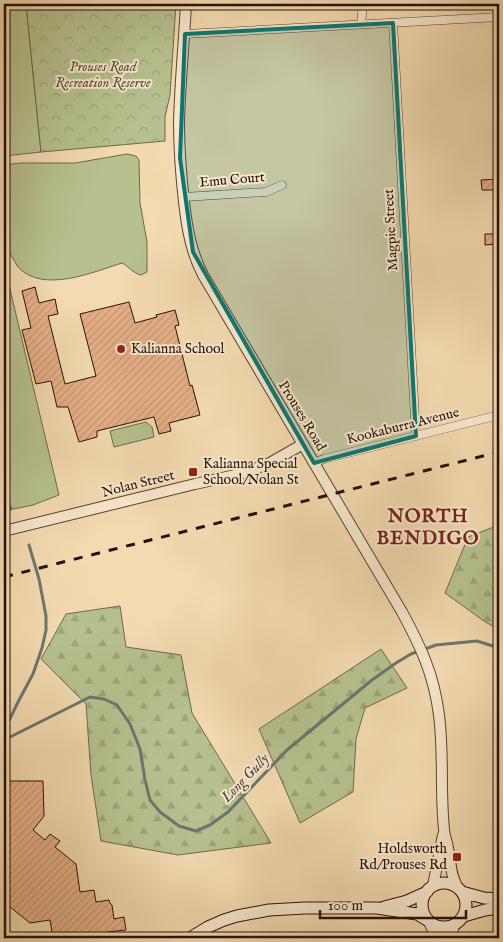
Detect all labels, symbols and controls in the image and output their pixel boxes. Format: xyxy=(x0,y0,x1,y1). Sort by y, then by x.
park label: Prouses Road Recreation Reserve xyxy=(55,58,151,92)
street label: Emu Court xyxy=(199,168,266,192)
street label: Magpie Street xyxy=(380,188,402,272)
place label: Kalianna School xyxy=(131,340,224,358)
marker: Kalianna School xyxy=(115,343,127,355)
street label: Prouses Road xyxy=(274,378,330,455)
street label: Kookaburra Avenue xyxy=(345,403,462,449)
place label: Kalianna Special School/Nolan St xyxy=(203,455,299,489)
street label: Nolan Street xyxy=(100,466,176,502)
marker: Kalianna Special School/Nolan St xyxy=(187,466,199,478)
district label: NORTH BENDIGO xyxy=(376,505,480,551)
water label: Long Gully xyxy=(216,749,274,808)
place label: Holdsworth Rd/Prouses Rd xyxy=(359,840,448,874)
marker: Holdsworth Rd/Prouses Rd xyxy=(451,851,463,863)
scale bar xyxy=(320,887,467,919)
text: 100 m xyxy=(328,896,364,915)

